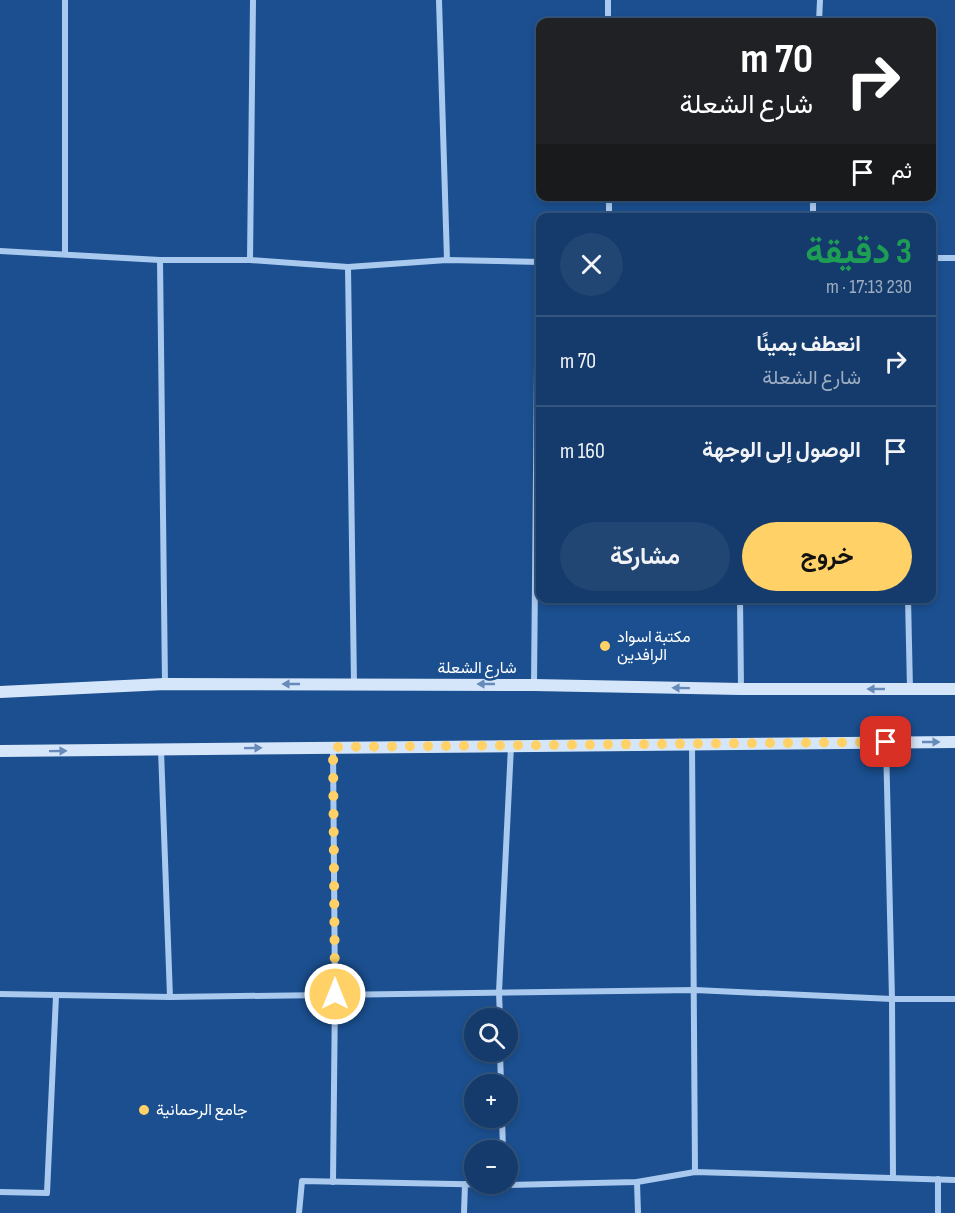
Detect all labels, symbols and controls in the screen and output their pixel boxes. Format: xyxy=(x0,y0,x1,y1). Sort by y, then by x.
text: 70 m xyxy=(740,34,813,85)
icon: right xyxy=(834,42,912,120)
text: شارع الشعلة xyxy=(680,89,813,121)
icon: arrive xyxy=(846,156,879,189)
text: ثم xyxy=(891,158,912,185)
text: 3 دقيقة xyxy=(805,231,912,274)
button: close xyxy=(560,233,623,296)
text: 230 m · 17:13 xyxy=(826,275,912,299)
text: انعطف يمينًا xyxy=(756,331,861,358)
icon: right xyxy=(879,345,912,378)
text: 70 m xyxy=(560,348,596,375)
text: شارع الشعلة xyxy=(762,366,861,390)
icon: arrive xyxy=(879,435,912,468)
text: الوصول إلى الوجهة xyxy=(702,437,861,464)
text: 160 m xyxy=(560,438,605,465)
button: مشاركة xyxy=(560,522,730,591)
button: خروج xyxy=(742,522,912,591)
place label: مكتبة اسواد الرافدين xyxy=(617,628,691,665)
marker: مكتبة اسواد الرافدين xyxy=(598,639,612,653)
street label: شارع الشعلة xyxy=(437,659,517,679)
one-way arrow xyxy=(281,679,300,689)
one-way arrow xyxy=(476,679,495,689)
one-way arrow xyxy=(671,683,690,692)
one-way arrow xyxy=(866,684,885,694)
pin xyxy=(860,716,911,767)
icon: arrive xyxy=(869,725,902,758)
one-way arrow xyxy=(922,737,941,747)
one-way arrow xyxy=(244,744,263,753)
one-way arrow xyxy=(49,746,68,755)
position arrow xyxy=(303,962,367,1026)
map controls xyxy=(464,1008,518,1194)
button: search xyxy=(464,1008,518,1062)
button: + xyxy=(464,1074,518,1128)
place label: جامع الرحمانية xyxy=(156,1101,248,1121)
marker: جامع الرحمانية xyxy=(137,1103,151,1117)
button: − xyxy=(464,1140,518,1194)

